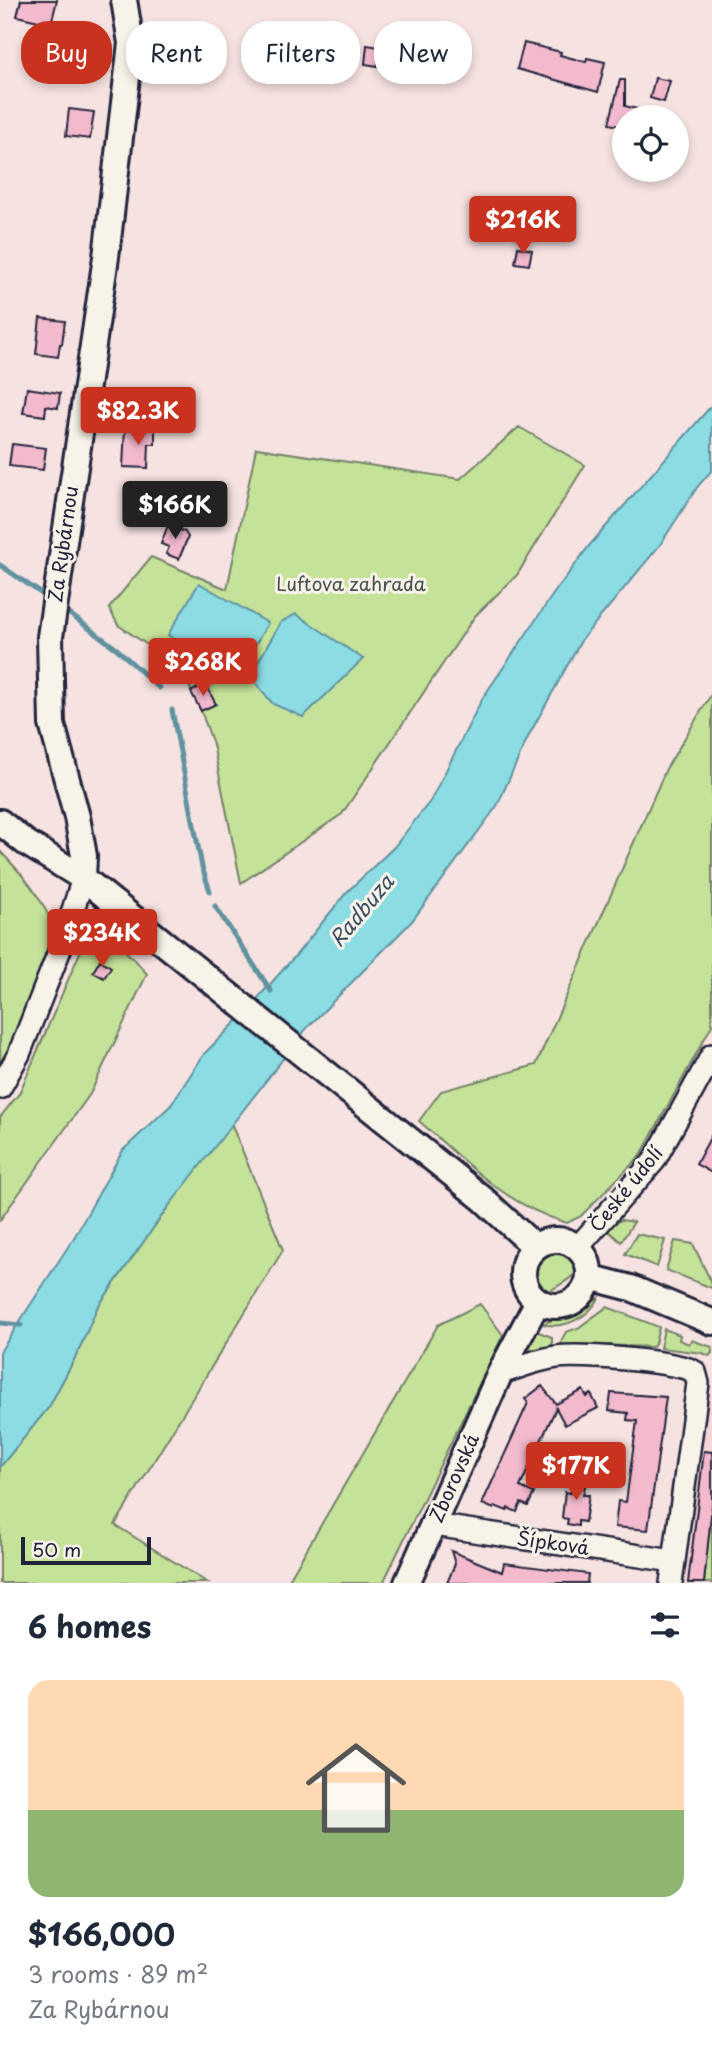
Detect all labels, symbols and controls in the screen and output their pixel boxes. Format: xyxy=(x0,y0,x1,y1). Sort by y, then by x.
chip: Buy xyxy=(21,21,112,84)
chip: Rent xyxy=(126,21,227,84)
chip: Filters xyxy=(241,21,360,84)
chip: New xyxy=(374,21,472,84)
map controls xyxy=(612,105,689,182)
button: locate xyxy=(612,105,689,182)
pin: $216K xyxy=(474,196,572,256)
text: $216K xyxy=(485,201,561,236)
pin: $82.3K xyxy=(81,388,195,447)
text: $82.3K xyxy=(97,392,179,427)
pin: $166K xyxy=(126,482,224,541)
street label: Za Rybárnou xyxy=(40,484,84,604)
text: $166K xyxy=(138,486,212,521)
park label: Luftova zahrada xyxy=(276,569,426,597)
pin: $268K xyxy=(154,638,252,698)
text: $268K xyxy=(164,643,242,678)
water label: Radbuza xyxy=(321,866,401,953)
pin: $234K xyxy=(53,909,151,969)
text: $234K xyxy=(63,914,141,949)
street label: České údolí xyxy=(582,1139,669,1237)
street label: Zborovská xyxy=(421,1429,485,1526)
pin: $177K xyxy=(527,1442,625,1502)
text: $177K xyxy=(542,1447,610,1482)
street label: Šípková xyxy=(515,1523,591,1561)
scale bar xyxy=(21,1534,150,1566)
text: 50 m xyxy=(32,1535,81,1563)
text: 6 homes xyxy=(28,1603,151,1648)
icon: filters xyxy=(646,1606,684,1644)
icon: home xyxy=(293,1725,419,1851)
text: $166,000 xyxy=(28,1911,175,1956)
text: 3 rooms · 89 m² xyxy=(28,1956,208,1991)
text: Za Rybárnou xyxy=(28,1991,170,2026)

